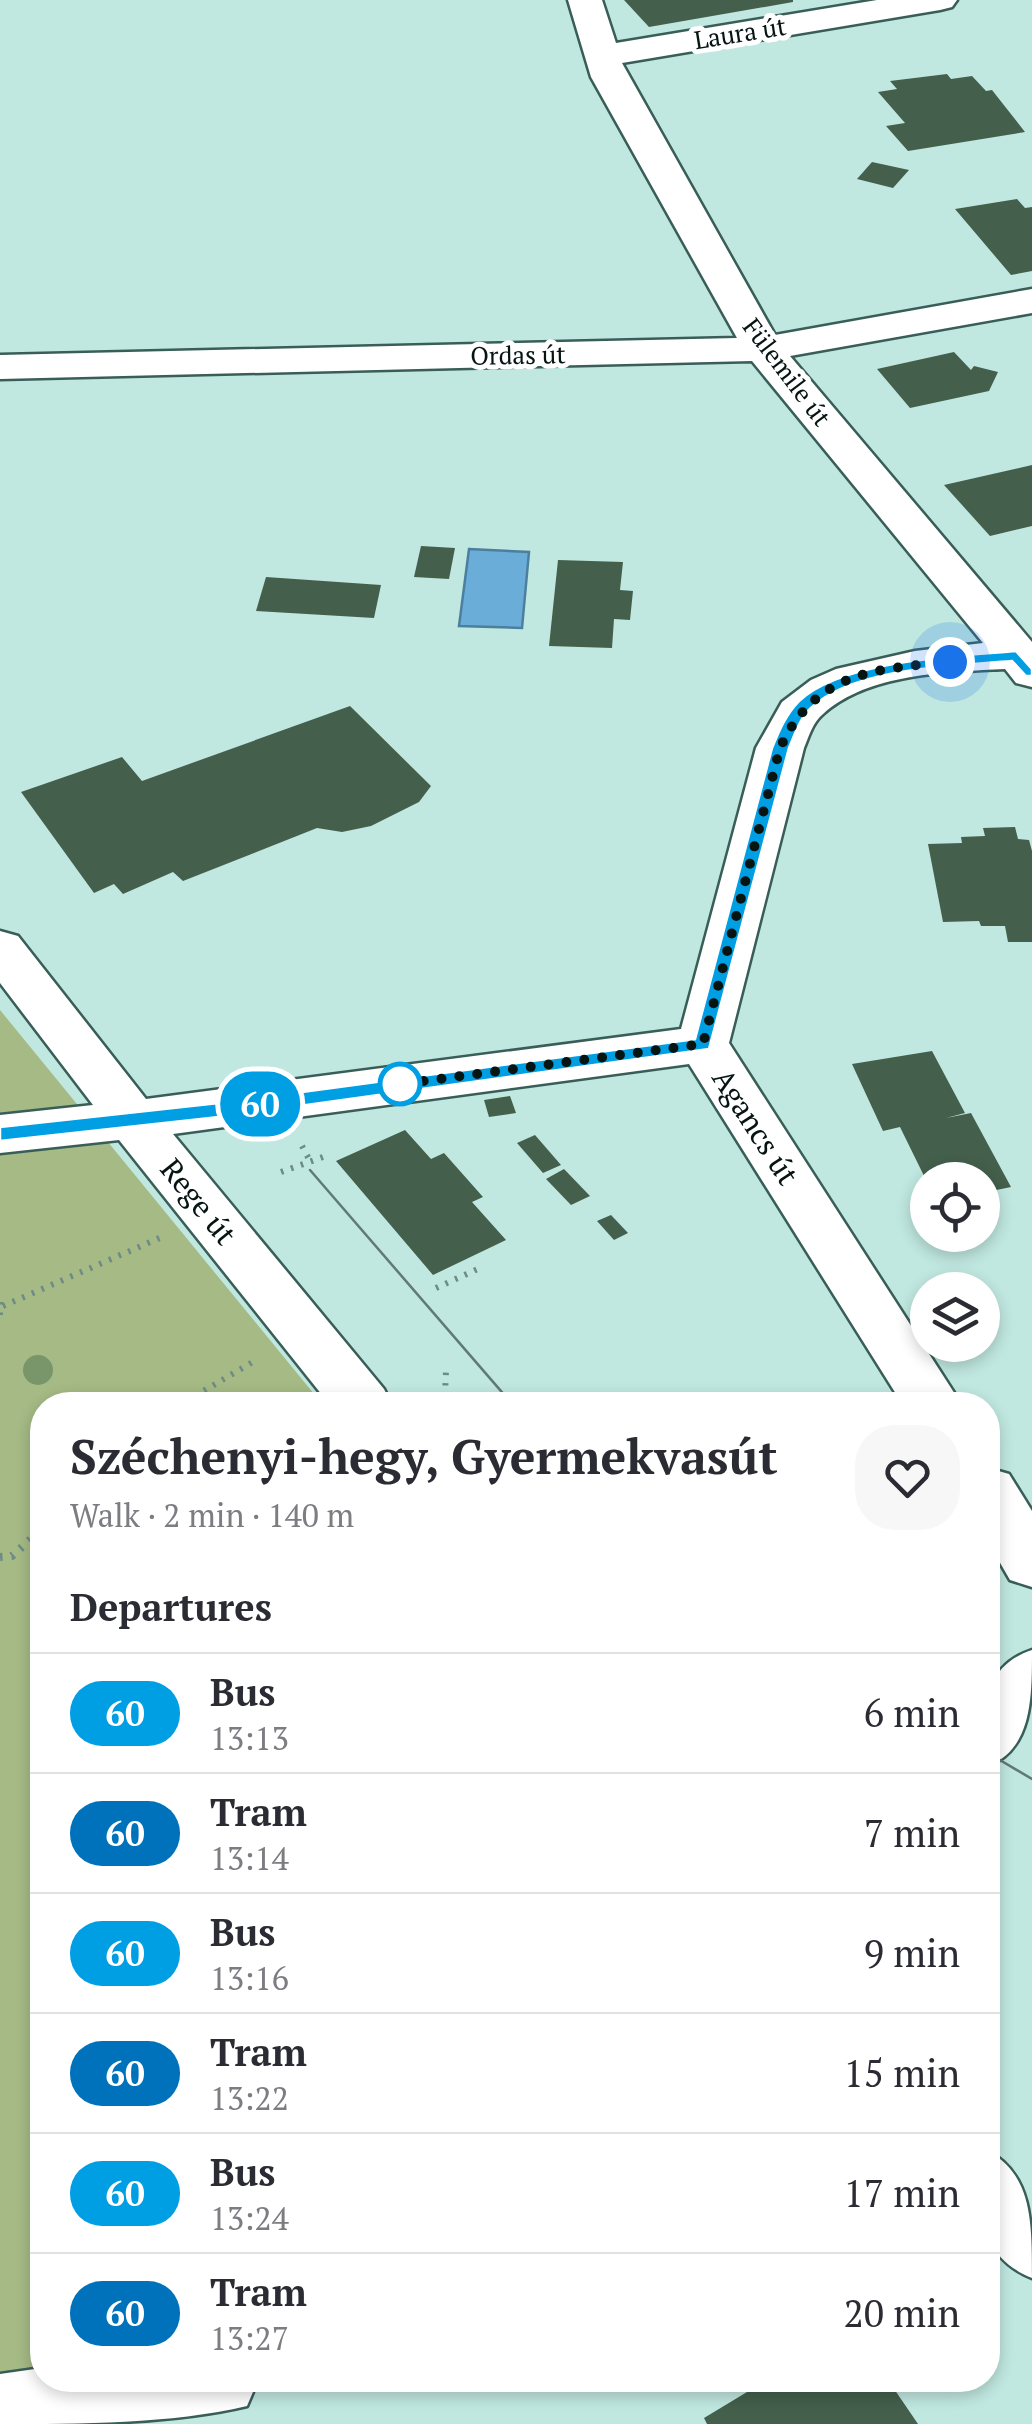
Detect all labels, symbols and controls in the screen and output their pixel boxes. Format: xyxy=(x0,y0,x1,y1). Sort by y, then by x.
street label: Laura út xyxy=(692,9,788,56)
street label: Fülemile út xyxy=(736,311,839,432)
street label: Ordas út xyxy=(470,337,566,372)
your location xyxy=(925,637,975,687)
street label: Agancs út xyxy=(703,1061,808,1192)
unlabelled marker xyxy=(379,1063,421,1105)
line badge: 60 xyxy=(215,1072,305,1136)
text: 60 xyxy=(240,1081,280,1127)
street label: Rege út xyxy=(152,1150,246,1253)
map controls xyxy=(910,1162,1000,1362)
button: locate xyxy=(910,1162,1000,1252)
button: layers xyxy=(910,1272,1000,1362)
text: Széchenyi-hegy, Gyermekvasút xyxy=(70,1424,778,1488)
button: heart xyxy=(855,1425,960,1530)
text: Walk · 2 min · 140 m xyxy=(70,1494,354,1536)
text: Departures xyxy=(70,1582,272,1632)
text: Bus xyxy=(210,1667,275,1717)
text: 6 min xyxy=(864,1688,960,1738)
text: 60 xyxy=(105,1690,145,1736)
text: 13:13 xyxy=(210,1717,289,1759)
text: Tram xyxy=(210,1787,307,1837)
text: 7 min xyxy=(864,1808,960,1858)
text: 60 xyxy=(105,1810,145,1856)
text: 13:14 xyxy=(210,1837,289,1879)
text: Bus xyxy=(210,1907,275,1957)
text: 9 min xyxy=(864,1928,960,1978)
text: 60 xyxy=(105,1930,145,1976)
text: 13:16 xyxy=(210,1957,289,1999)
text: Tram xyxy=(210,2027,307,2077)
text: 15 min xyxy=(843,2048,960,2098)
text: 60 xyxy=(105,2050,145,2096)
text: 13:22 xyxy=(210,2077,289,2119)
text: Bus xyxy=(210,2147,275,2197)
text: 17 min xyxy=(843,2168,960,2218)
text: 60 xyxy=(105,2170,145,2216)
text: 13:24 xyxy=(210,2197,289,2239)
text: Tram xyxy=(210,2267,307,2317)
text: 20 min xyxy=(843,2288,960,2338)
text: 60 xyxy=(105,2290,145,2336)
text: 13:27 xyxy=(210,2317,289,2359)

